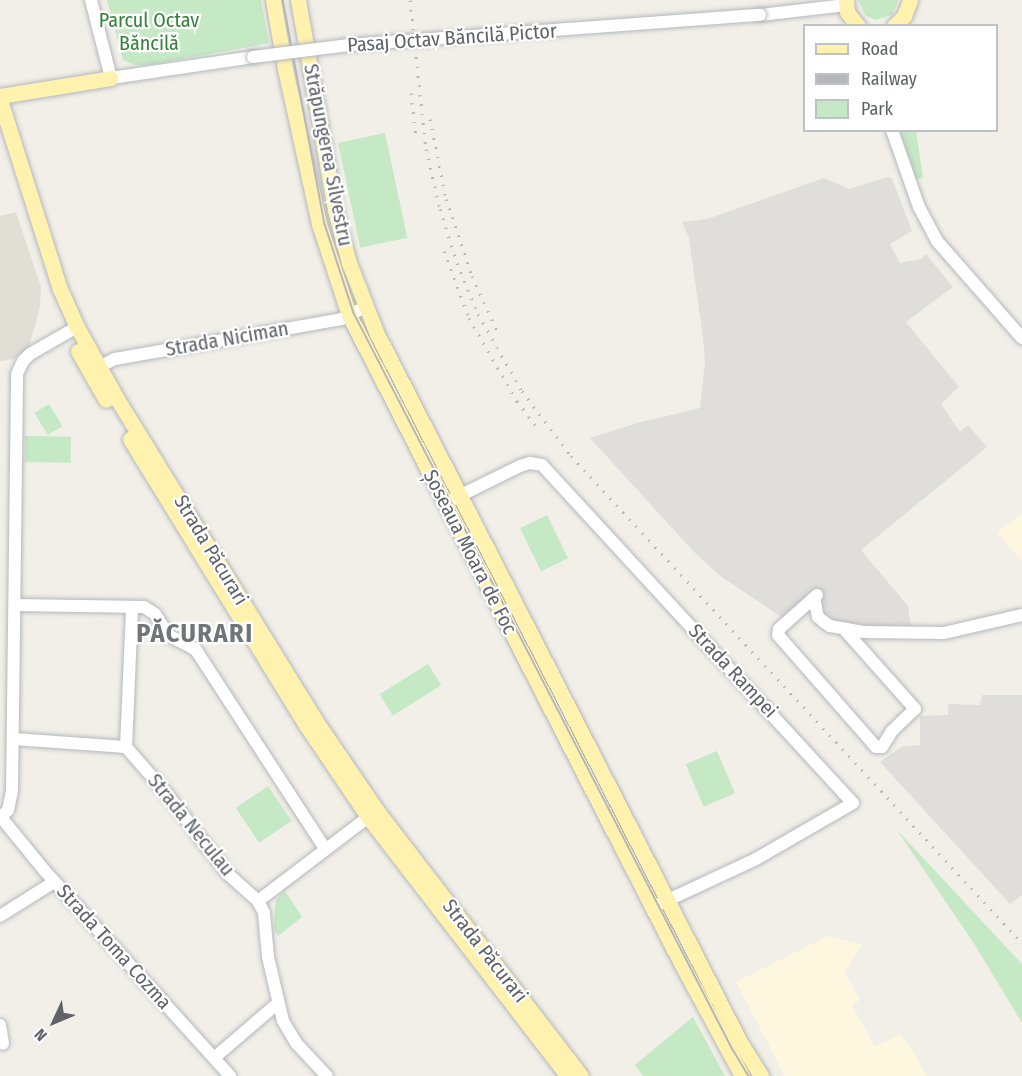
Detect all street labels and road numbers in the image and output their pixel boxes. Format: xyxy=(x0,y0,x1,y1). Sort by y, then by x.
street label: Pasaj Octav Băncilă Pictor xyxy=(347,19,557,57)
street label: Străpungerea Silvestru xyxy=(299,62,357,248)
street label: Strada Niciman xyxy=(164,316,290,362)
street label: Șoseaua Moara de Foc xyxy=(418,466,522,638)
street label: Strada Păcurari xyxy=(169,491,253,609)
street label: Strada Rampei xyxy=(684,619,782,723)
street label: Strada Neculau xyxy=(143,769,239,881)
street label: Strada Toma Cozma xyxy=(52,880,176,1014)
street label: Strada Păcurari xyxy=(437,895,533,1007)

